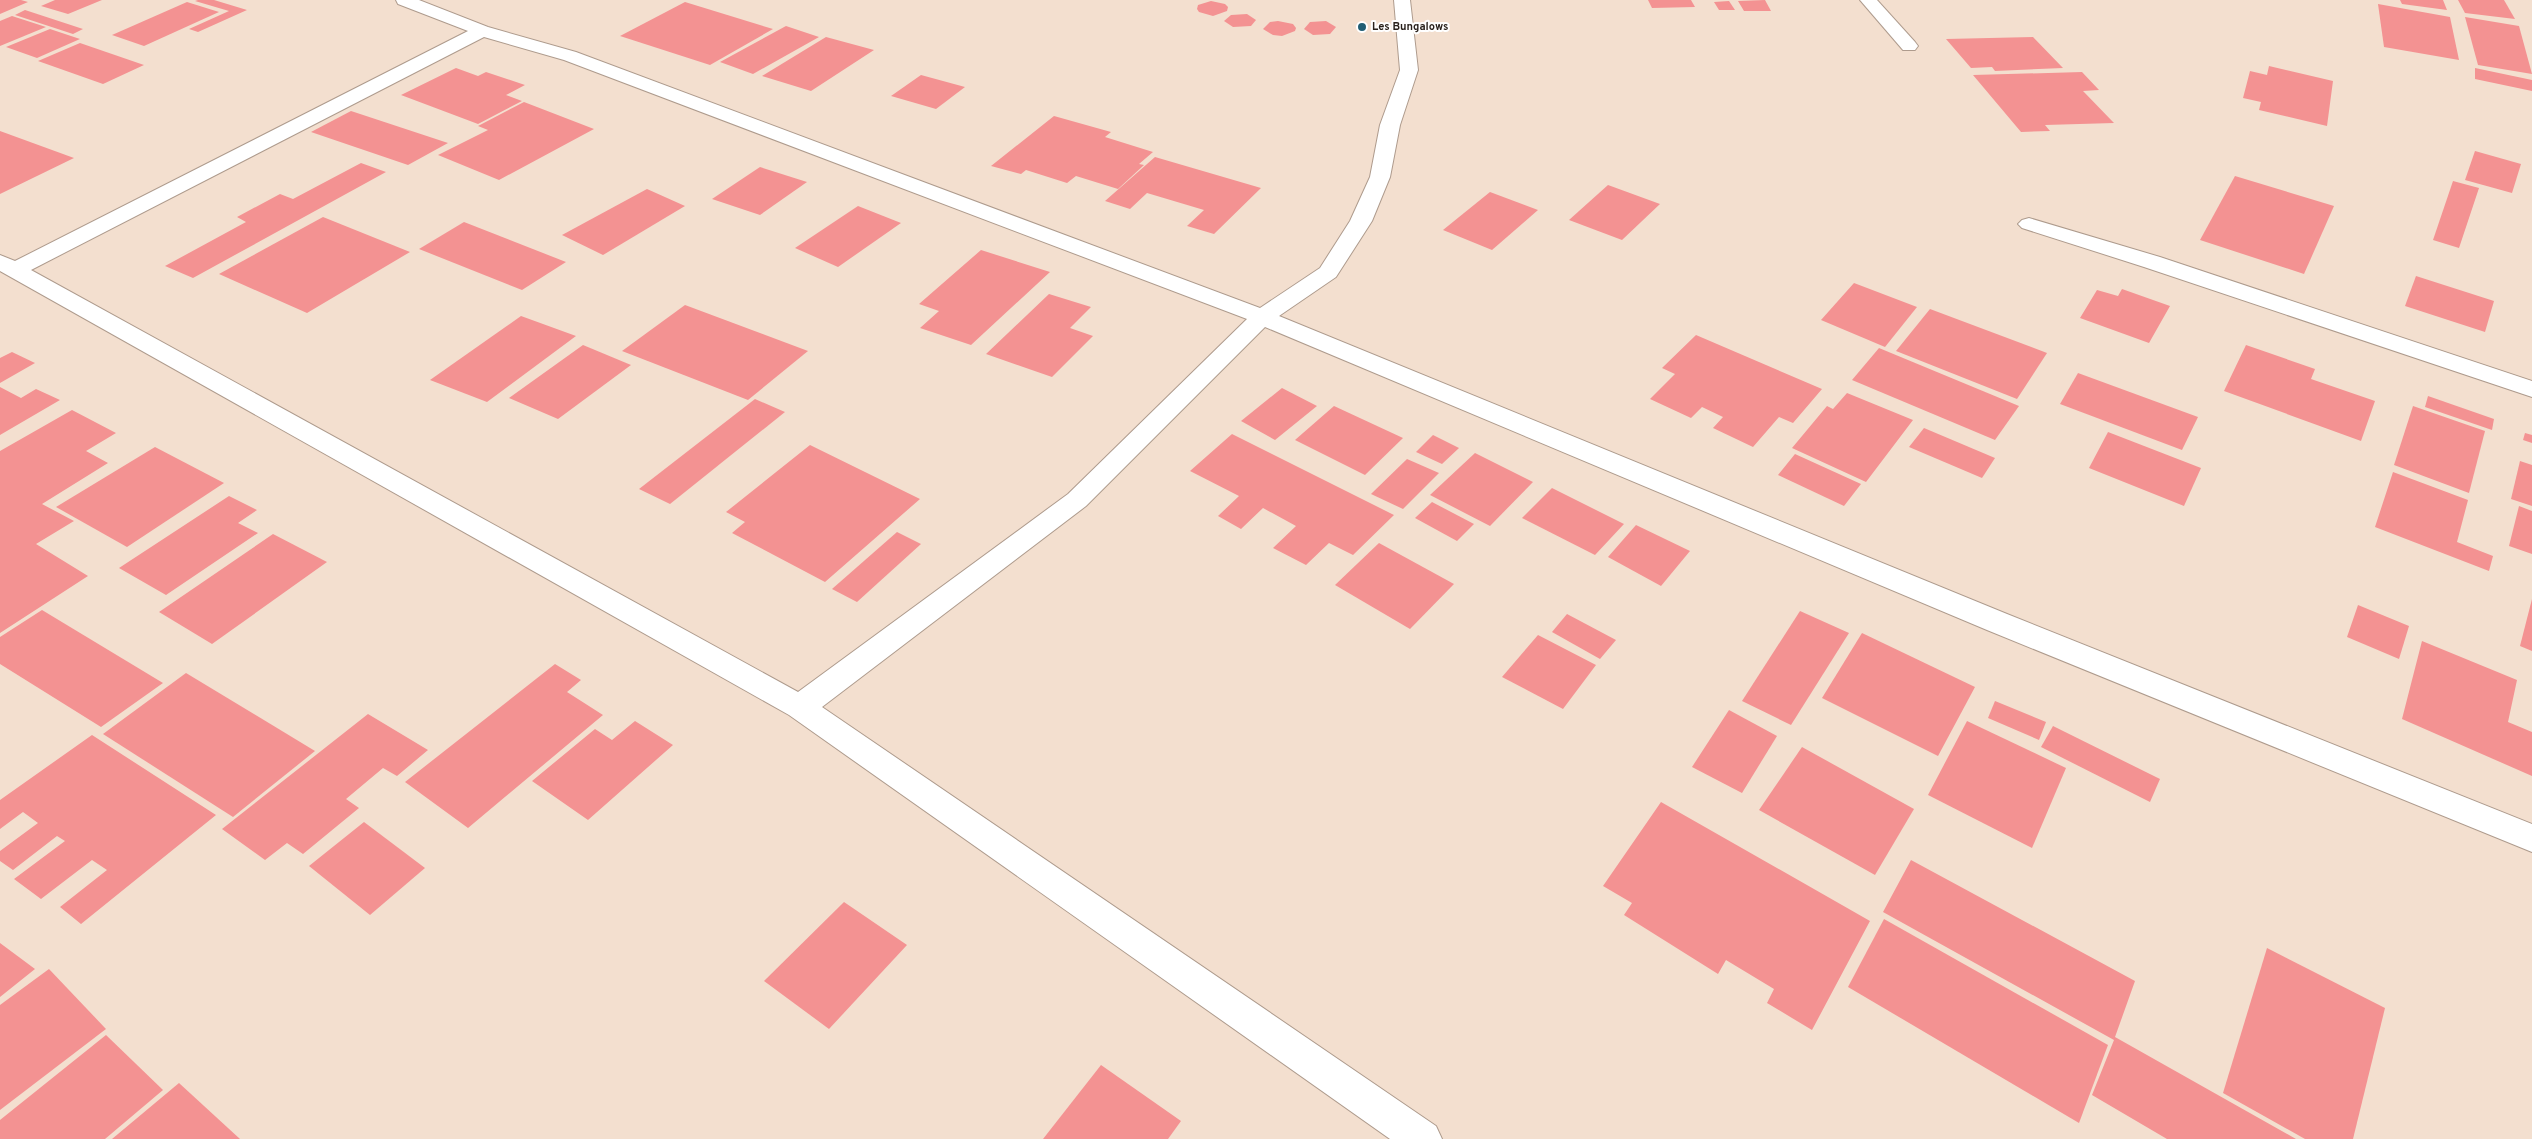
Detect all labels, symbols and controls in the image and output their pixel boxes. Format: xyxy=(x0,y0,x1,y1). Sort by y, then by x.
place label: Les Bungalows xyxy=(1372,20,1448,34)
marker: Les Bungalows xyxy=(1356,21,1368,33)

